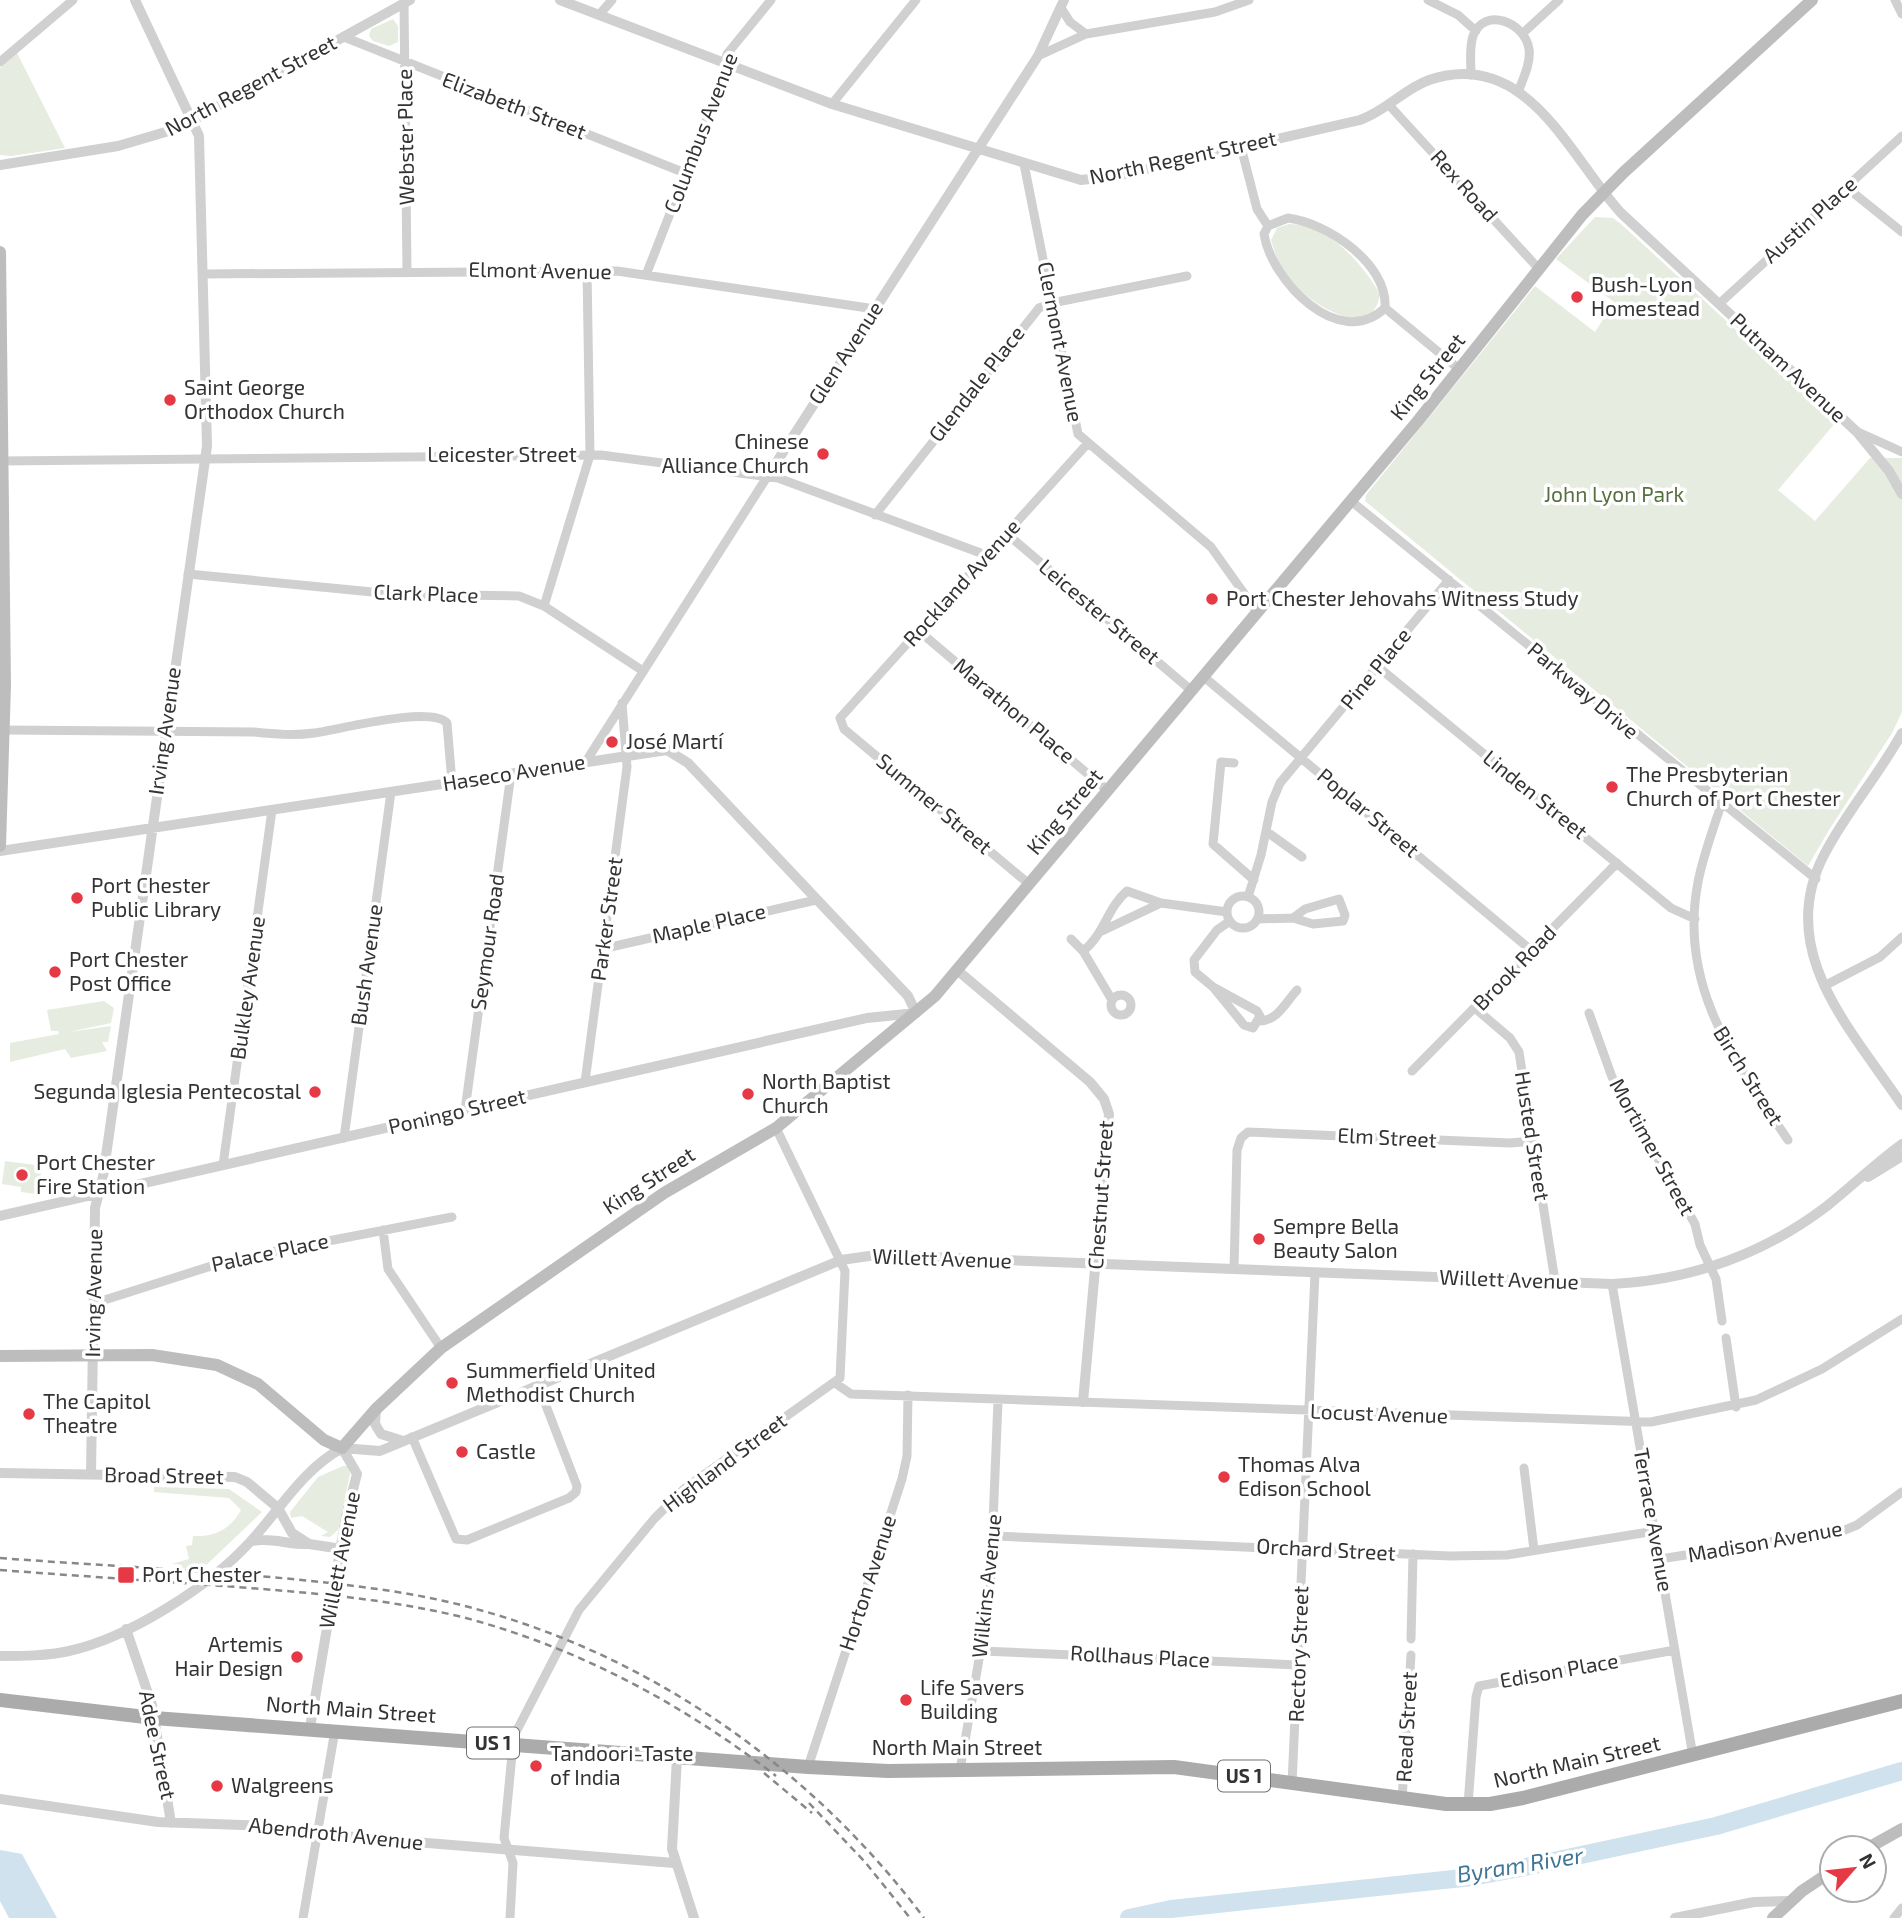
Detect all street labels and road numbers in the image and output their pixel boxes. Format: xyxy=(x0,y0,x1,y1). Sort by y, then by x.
street label: North Regent Street xyxy=(160,29,340,140)
street label: Columbus Avenue xyxy=(658,49,742,216)
street label: Elizabeth Street xyxy=(439,66,590,143)
street label: Webster Place xyxy=(391,68,418,206)
street label: North Regent Street xyxy=(1087,125,1278,189)
street label: Rex Road xyxy=(1426,144,1504,226)
street label: Austin Place xyxy=(1757,170,1861,267)
street label: Elmont Avenue xyxy=(468,256,612,283)
street label: Clermont Avenue xyxy=(1034,259,1089,424)
street label: Glen Avenue xyxy=(802,296,887,408)
street label: Putnam Avenue xyxy=(1726,307,1852,427)
street label: Glendale Place xyxy=(923,320,1029,446)
street label: King Street xyxy=(1384,328,1469,425)
street label: Leicester Street xyxy=(427,441,577,466)
street label: Rockland Avenue xyxy=(897,513,1024,651)
street label: Leicester Street xyxy=(1035,553,1165,669)
street label: Clark Place xyxy=(373,578,479,607)
street label: Pine Place xyxy=(1335,622,1415,714)
street label: Parkway Drive xyxy=(1523,636,1644,743)
street label: Marathon Place xyxy=(949,652,1081,768)
street label: Irving Avenue xyxy=(142,665,185,796)
street label: Linden Street xyxy=(1479,744,1593,843)
street label: Summer Street xyxy=(872,747,998,858)
street label: Haseco Avenue xyxy=(441,748,587,795)
street label: Poplar Street xyxy=(1313,762,1425,862)
street label: King Street xyxy=(1021,763,1107,859)
street label: Parker Street xyxy=(584,855,627,982)
street label: Seymour Road xyxy=(465,872,508,1012)
street label: Maple Place xyxy=(649,897,768,948)
street label: Bush Avenue xyxy=(345,902,386,1027)
street label: Bulkley Avenue xyxy=(224,914,269,1061)
street label: Brook Road xyxy=(1467,919,1561,1015)
street label: Birch Street xyxy=(1709,1021,1790,1129)
street label: Husted Street xyxy=(1511,1069,1556,1202)
street label: Mortimer Street xyxy=(1605,1073,1701,1219)
street label: Poningo Street xyxy=(385,1083,528,1139)
street label: Chestnut Street xyxy=(1082,1120,1117,1270)
street label: Elm Street xyxy=(1337,1121,1437,1152)
street label: King Street xyxy=(598,1141,699,1219)
street label: Palace Place xyxy=(209,1227,331,1276)
street label: Irving Avenue xyxy=(79,1228,106,1358)
street label: Willett Avenue xyxy=(872,1243,1012,1272)
street label: Willett Avenue xyxy=(1439,1264,1579,1293)
street label: Locust Avenue xyxy=(1310,1398,1449,1427)
street label: Highland Street xyxy=(657,1407,791,1516)
street label: Terrace Avenue xyxy=(1630,1446,1679,1594)
street label: Broad Street xyxy=(104,1461,224,1488)
street label: Willett Avenue xyxy=(313,1489,364,1631)
street label: Horton Avenue xyxy=(833,1512,900,1653)
street label: Wilkins Avenue xyxy=(966,1513,1006,1659)
street label: Madison Avenue xyxy=(1685,1515,1844,1566)
street label: Orchard Street xyxy=(1256,1532,1396,1565)
street label: Rectory Street xyxy=(1283,1585,1312,1723)
street label: Rollhaus Place xyxy=(1070,1639,1211,1672)
street label: Edison Place xyxy=(1497,1647,1620,1692)
street label: Read Street xyxy=(1390,1671,1421,1783)
street label: Adee Street xyxy=(135,1688,182,1801)
street label: North Main Street xyxy=(265,1690,437,1727)
road number: US 1 xyxy=(467,1728,519,1758)
street label: North Main Street xyxy=(1491,1729,1663,1792)
street label: North Main Street xyxy=(872,1734,1042,1759)
road number: US 1 xyxy=(1218,1760,1270,1792)
street label: Abendroth Avenue xyxy=(248,1811,425,1854)

